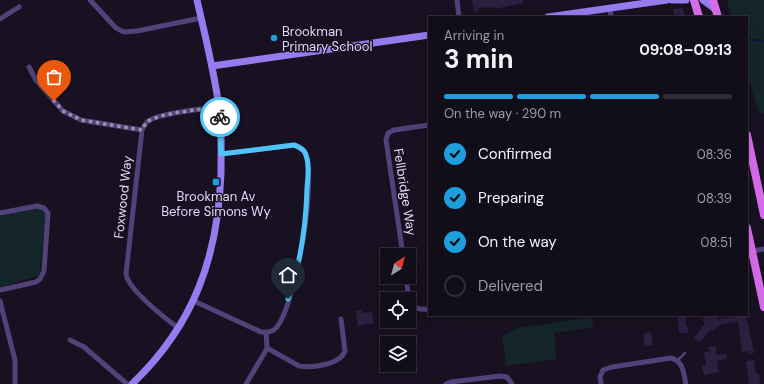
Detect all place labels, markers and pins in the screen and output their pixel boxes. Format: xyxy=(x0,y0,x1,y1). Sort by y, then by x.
place label: Brookman Primary School xyxy=(282,23,372,55)
marker: Brookman Primary School xyxy=(269,33,279,43)
pin xyxy=(37,60,71,101)
marker: Brookman Av Before Simons Wy xyxy=(211,177,221,187)
place label: Brookman Av Before Simons Wy xyxy=(161,188,271,220)
pin xyxy=(271,258,305,299)

